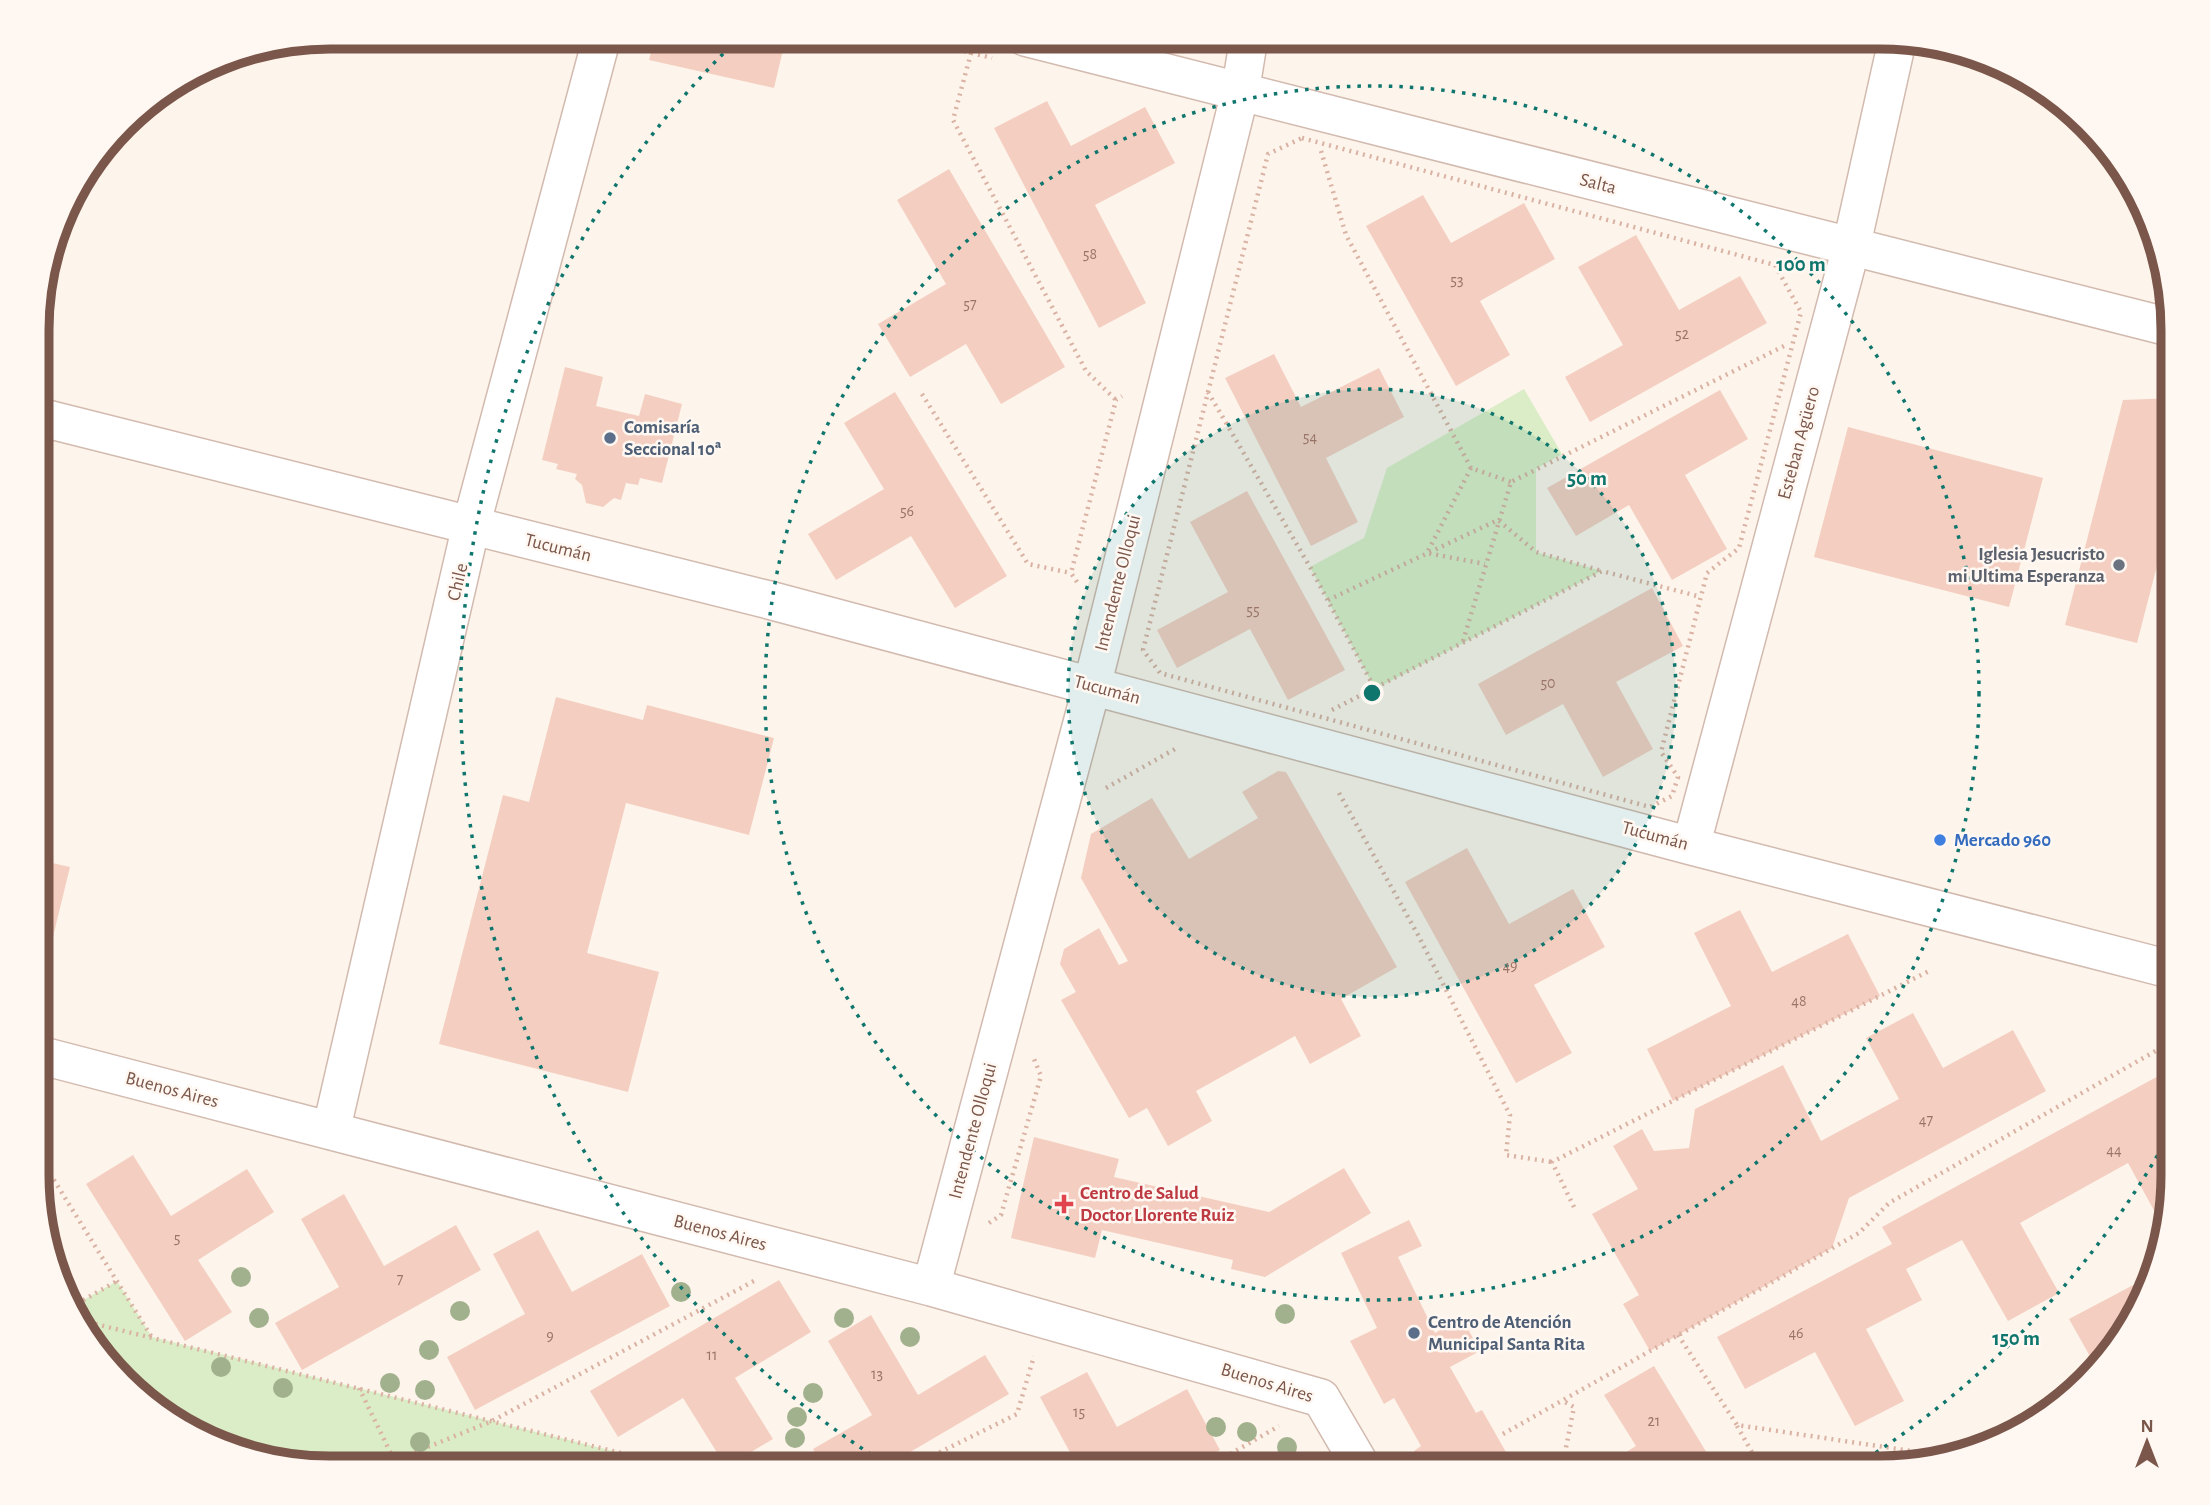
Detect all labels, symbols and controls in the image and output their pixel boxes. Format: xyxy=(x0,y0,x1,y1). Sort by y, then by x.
street label: Salta xyxy=(1578,170,1618,198)
house number: 58 xyxy=(1083,246,1097,262)
text: 100 m xyxy=(1776,254,1826,275)
house number: 53 xyxy=(1450,272,1464,288)
house number: 57 xyxy=(963,296,977,312)
house number: 52 xyxy=(1675,326,1689,342)
street label: Esteban Agüero xyxy=(1775,384,1823,502)
place label: Comisaría Seccional 10ª xyxy=(624,418,722,459)
house number: 54 xyxy=(1303,429,1317,445)
marker: Comisaría Seccional 10ª xyxy=(602,430,618,446)
text: 50 m xyxy=(1567,468,1607,489)
house number: 56 xyxy=(900,503,914,519)
street label: Intendente Olloqui xyxy=(1092,513,1144,653)
street label: Tucumán xyxy=(523,531,593,565)
place label: Iglesia Jesucristo mi Ultima Esperanza xyxy=(1948,545,2105,586)
marker: Iglesia Jesucristo mi Ultima Esperanza xyxy=(2111,557,2127,573)
street label: Chile xyxy=(444,561,472,603)
house number: 55 xyxy=(1246,602,1260,618)
street label: Tucumán xyxy=(1072,672,1142,708)
house number: 50 xyxy=(1540,675,1556,691)
centre of rings xyxy=(1360,681,1384,705)
street label: Tucumán xyxy=(1620,818,1690,854)
place label: Mercado 960 xyxy=(1954,831,2051,850)
marker: Mercado 960 xyxy=(1932,832,1948,848)
house number: 49 xyxy=(1502,958,1518,974)
house number: 48 xyxy=(1791,993,1807,1009)
street label: Intendente Olloqui xyxy=(946,1061,1000,1201)
street label: Buenos Aires xyxy=(123,1068,221,1112)
house number: 47 xyxy=(1919,1112,1934,1128)
house number: 44 xyxy=(2106,1142,2122,1158)
place label: Centro de Salud Doctor Llorente Ruiz xyxy=(1080,1184,1234,1225)
marker: Centro de Salud Doctor Llorente Ruiz xyxy=(1054,1194,1074,1214)
street label: Buenos Aires xyxy=(671,1211,769,1255)
house number: 5 xyxy=(174,1230,180,1246)
house number: 7 xyxy=(397,1271,404,1287)
place label: Centro de Atención Municipal Santa Rita xyxy=(1428,1313,1585,1354)
marker: Centro de Atención Municipal Santa Rita xyxy=(1406,1325,1422,1341)
house number: 46 xyxy=(1788,1325,1804,1341)
house number: 9 xyxy=(546,1328,554,1344)
text: 150 m xyxy=(1992,1328,2040,1349)
house number: 11 xyxy=(706,1347,718,1363)
street label: Buenos Aires xyxy=(1219,1360,1315,1406)
house number: 13 xyxy=(871,1366,883,1382)
house number: 15 xyxy=(1073,1404,1085,1420)
north arrow xyxy=(2112,1407,2182,1477)
house number: 21 xyxy=(1648,1413,1660,1429)
text: N xyxy=(2140,1417,2154,1436)

